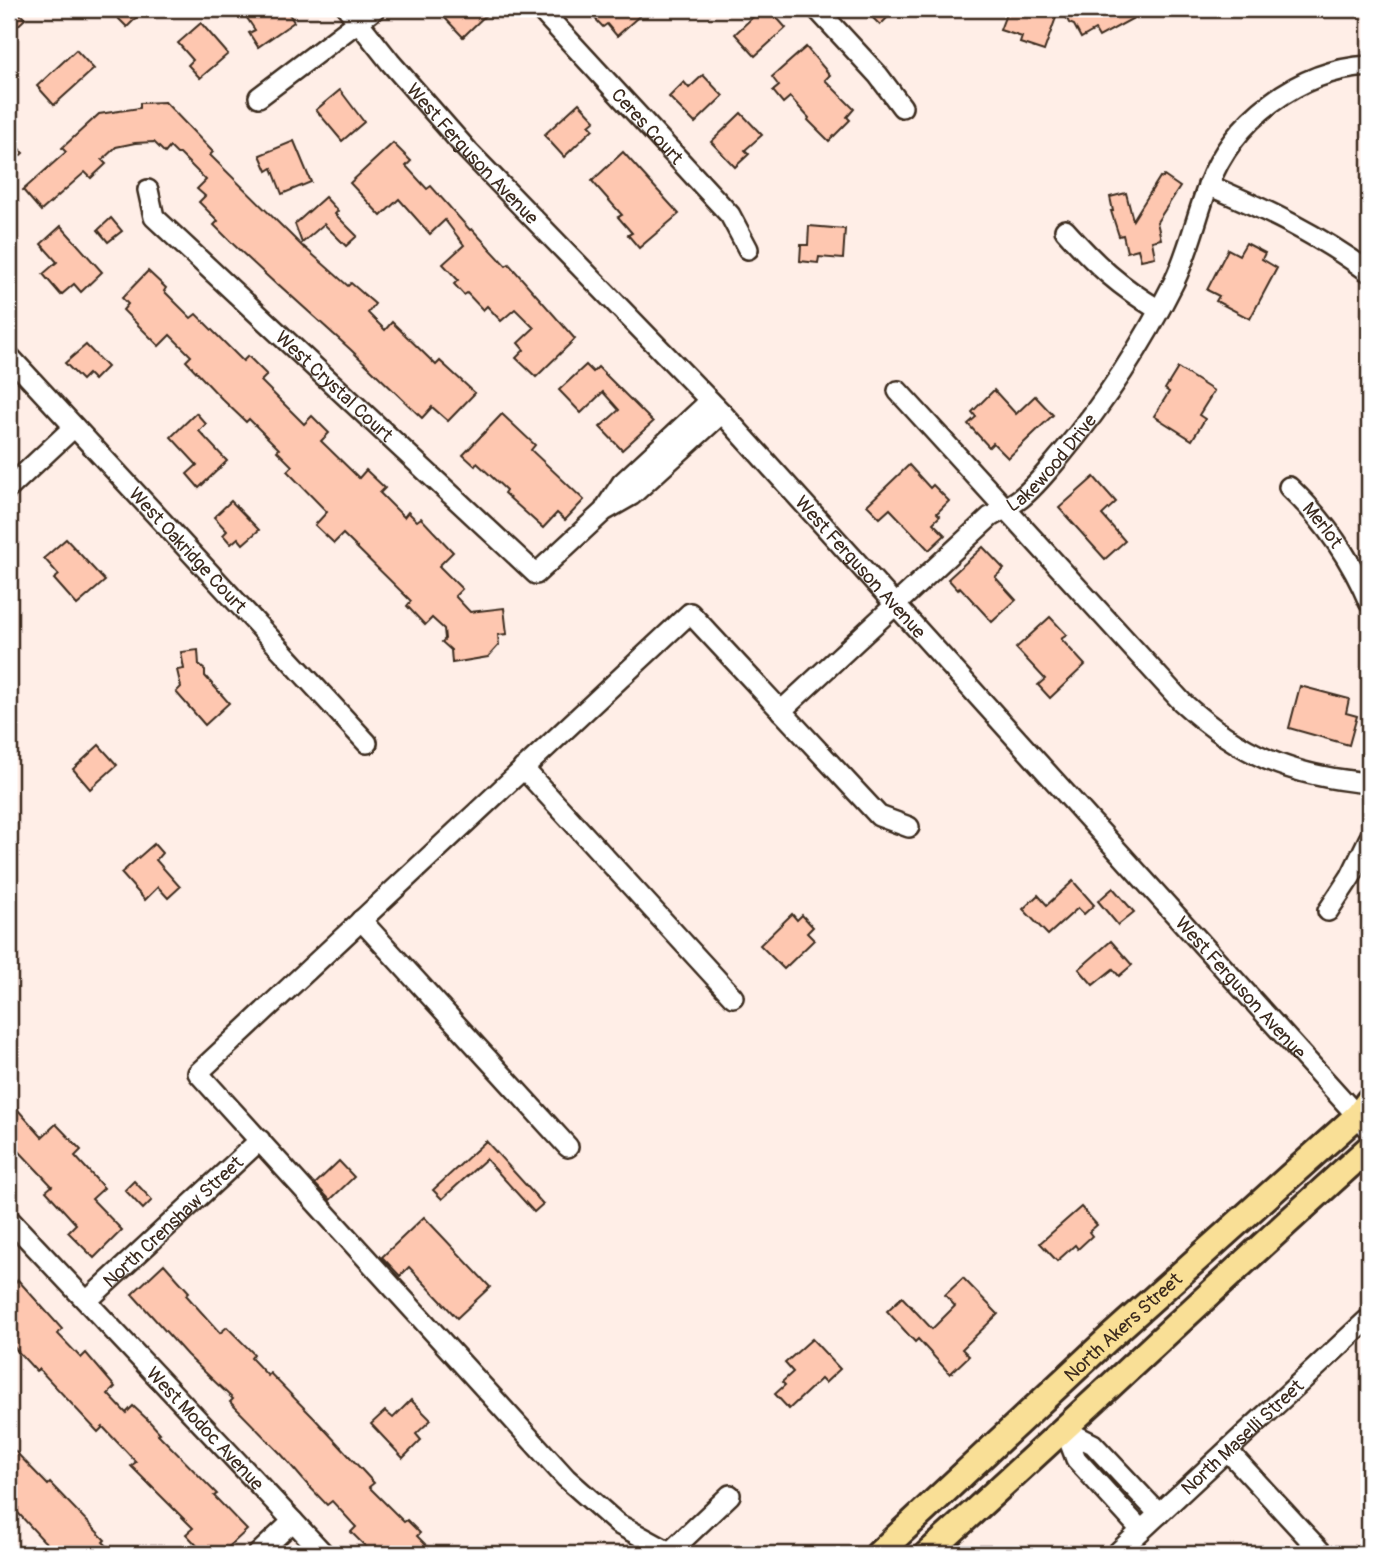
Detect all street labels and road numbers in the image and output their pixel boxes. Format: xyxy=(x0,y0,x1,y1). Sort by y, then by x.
street label: West Ferguson Avenue xyxy=(401,78,544,230)
street label: Ceres Court xyxy=(606,83,688,170)
street label: West Crystal Court xyxy=(270,326,398,448)
street label: Lakewood Drive xyxy=(1002,409,1103,518)
street label: West Oakridge Court xyxy=(123,482,252,619)
street label: West Ferguson Avenue xyxy=(790,491,931,644)
street label: Merlot xyxy=(1297,497,1348,553)
street label: West Ferguson Avenue xyxy=(1170,912,1311,1065)
street label: North Crenshaw Street xyxy=(98,1151,249,1293)
street label: North Akers Street xyxy=(1059,1267,1188,1387)
street label: West Modoc Avenue xyxy=(141,1362,269,1496)
street label: North Maselli Street xyxy=(1176,1374,1309,1500)

